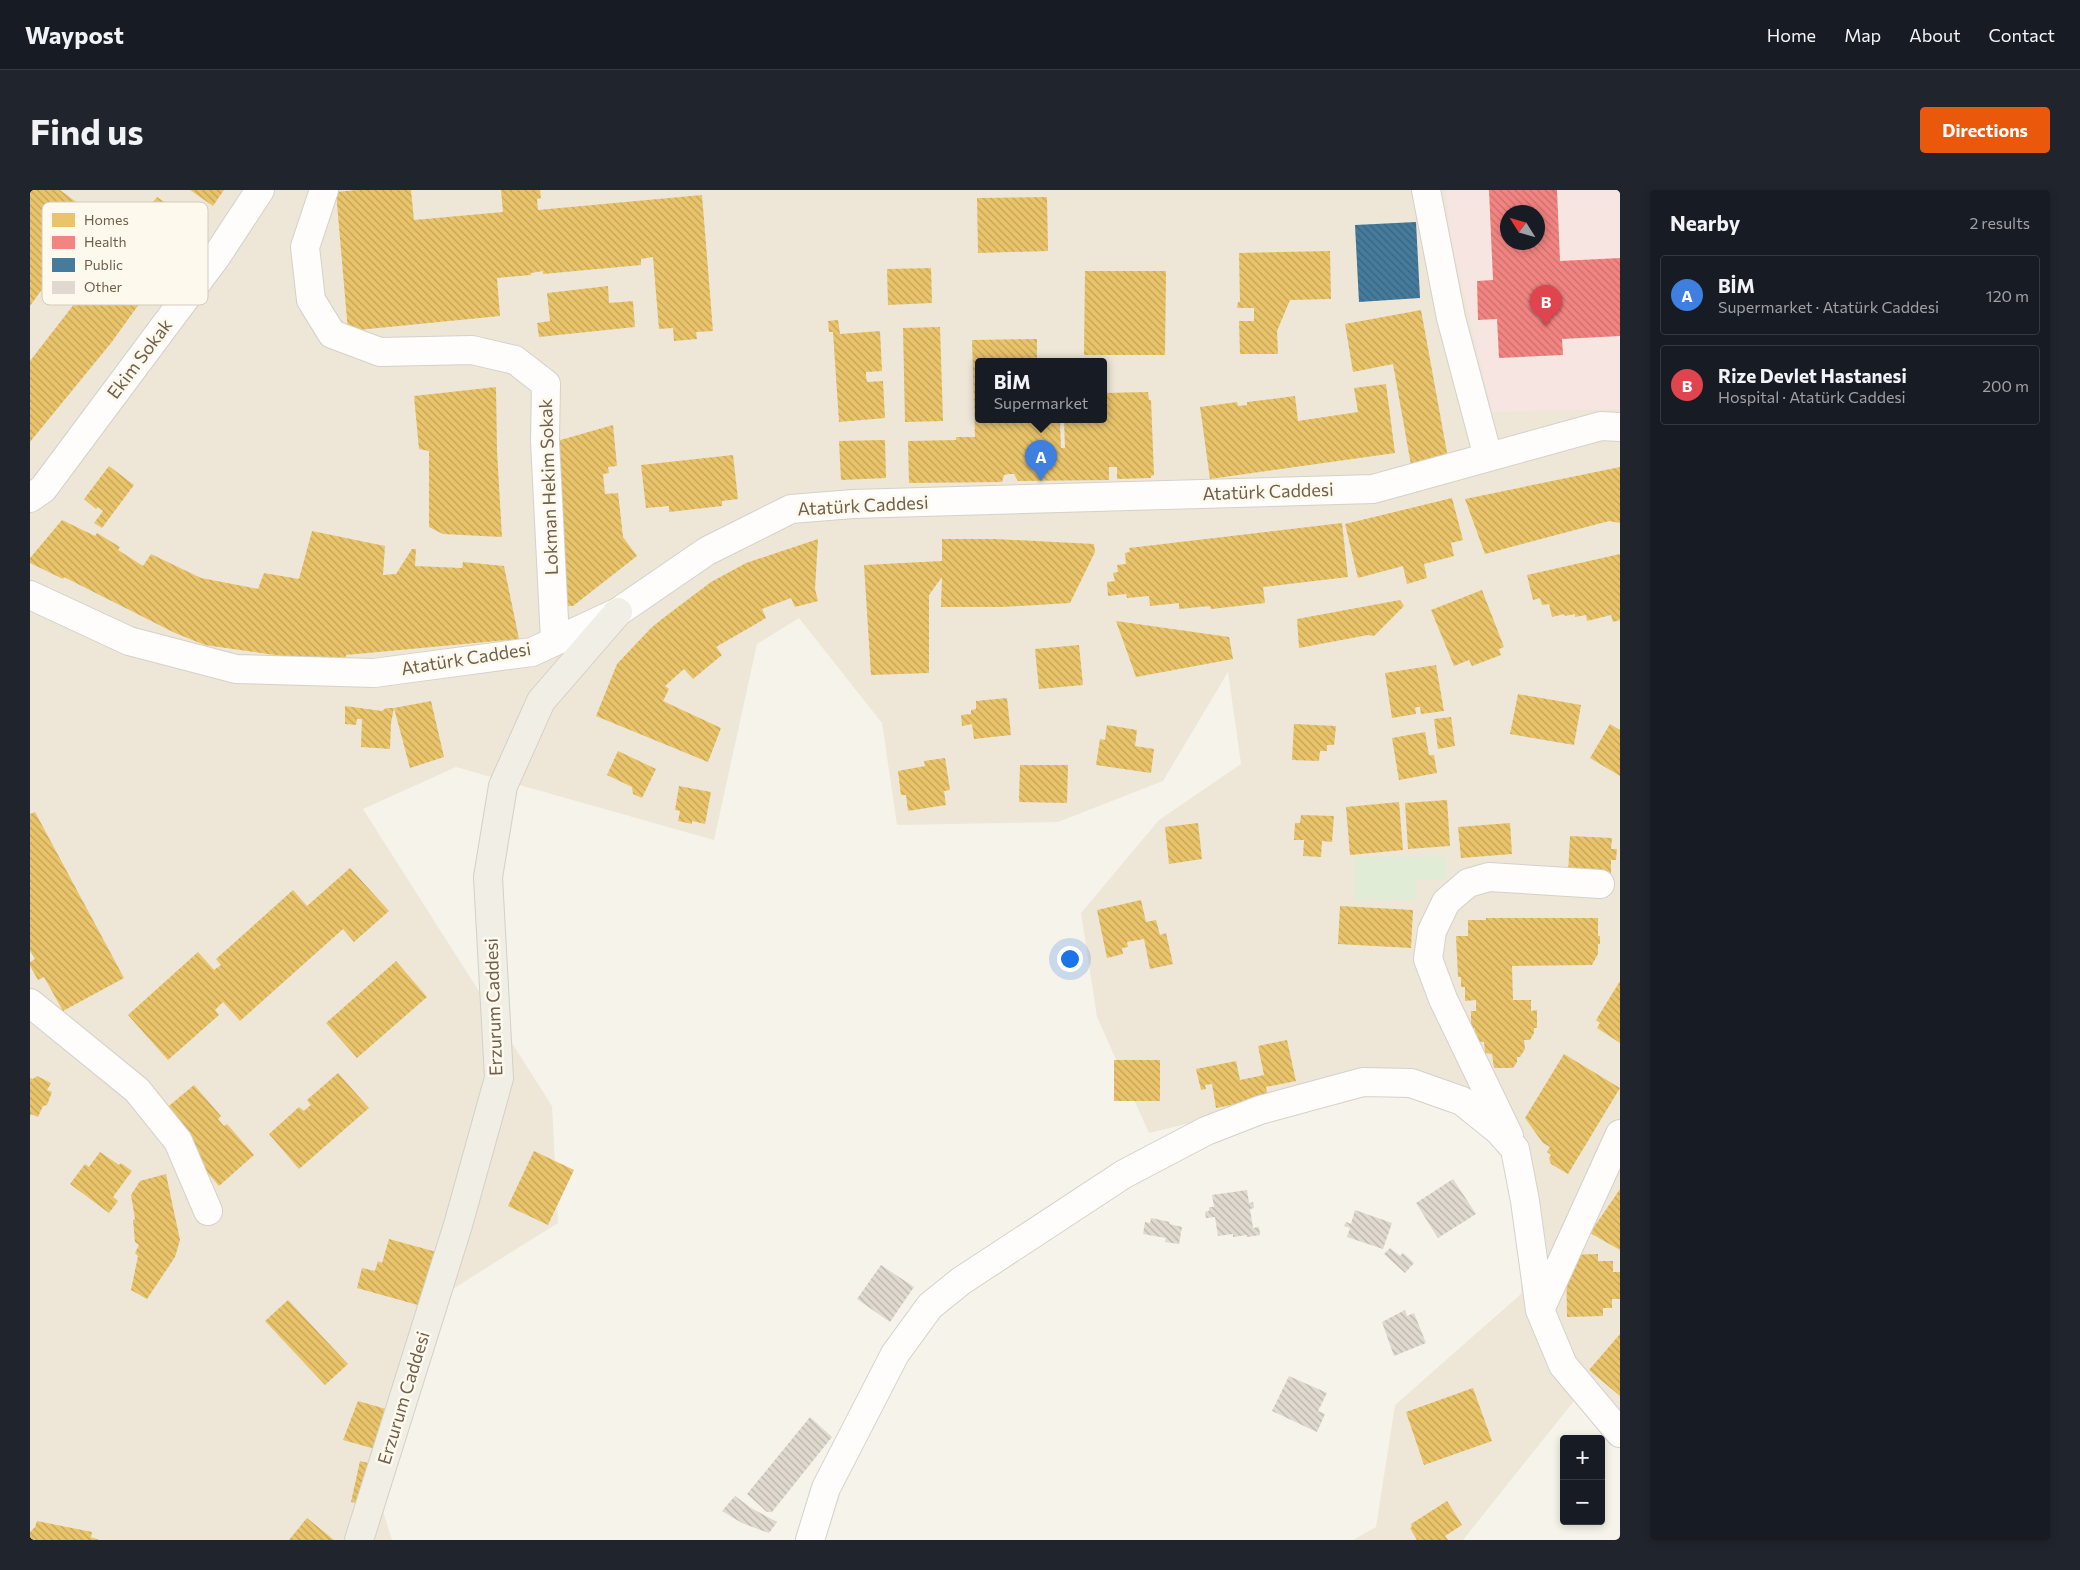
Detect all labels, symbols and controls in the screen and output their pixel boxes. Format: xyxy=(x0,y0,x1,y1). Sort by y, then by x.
text: Waypost xyxy=(25,20,124,49)
text: Home xyxy=(1767,24,1816,46)
text: Map xyxy=(1844,24,1881,46)
text: About xyxy=(1909,24,1961,46)
text: Contact xyxy=(1989,24,2055,46)
button: Directions xyxy=(1920,107,2050,153)
text: Find us xyxy=(30,109,144,152)
legend xyxy=(42,202,208,305)
north arrow xyxy=(1500,205,1545,250)
text: Nearby xyxy=(1670,210,1740,235)
text: Homes xyxy=(84,211,129,228)
text: 2 results xyxy=(1969,213,2030,232)
text: Health xyxy=(84,233,127,250)
text: Public xyxy=(84,256,123,273)
text: BİM xyxy=(1718,274,1755,297)
text: Other xyxy=(84,278,123,295)
pin: B xyxy=(1530,285,1562,326)
text: A xyxy=(1681,286,1693,305)
text: 120 m xyxy=(1986,286,2029,305)
text: Supermarket · Atatürk Caddesi xyxy=(1718,297,1939,316)
street label: Ekim Sokak xyxy=(102,314,177,403)
popup xyxy=(975,358,1107,423)
text: Rize Devlet Hastanesi xyxy=(1718,364,1907,387)
text: BİM xyxy=(994,370,1031,393)
text: B xyxy=(1682,376,1692,395)
text: 200 m xyxy=(1982,376,2029,395)
text: Hospital · Atatürk Caddesi xyxy=(1718,387,1906,406)
text: Supermarket xyxy=(994,393,1088,412)
street label: Lokman Hekim Sokak xyxy=(534,398,562,576)
pin: A xyxy=(1025,440,1057,481)
street label: Atatürk Caddesi xyxy=(1202,478,1334,504)
street label: Atatürk Caddesi xyxy=(797,491,929,519)
street label: Atatürk Caddesi xyxy=(399,637,532,679)
street label: Erzurum Caddesi xyxy=(480,938,506,1076)
your location xyxy=(1057,946,1083,972)
street label: Erzurum Caddesi xyxy=(372,1328,434,1467)
map controls xyxy=(1560,1435,1605,1525)
button: + xyxy=(1560,1435,1605,1480)
button: − xyxy=(1560,1480,1605,1525)

